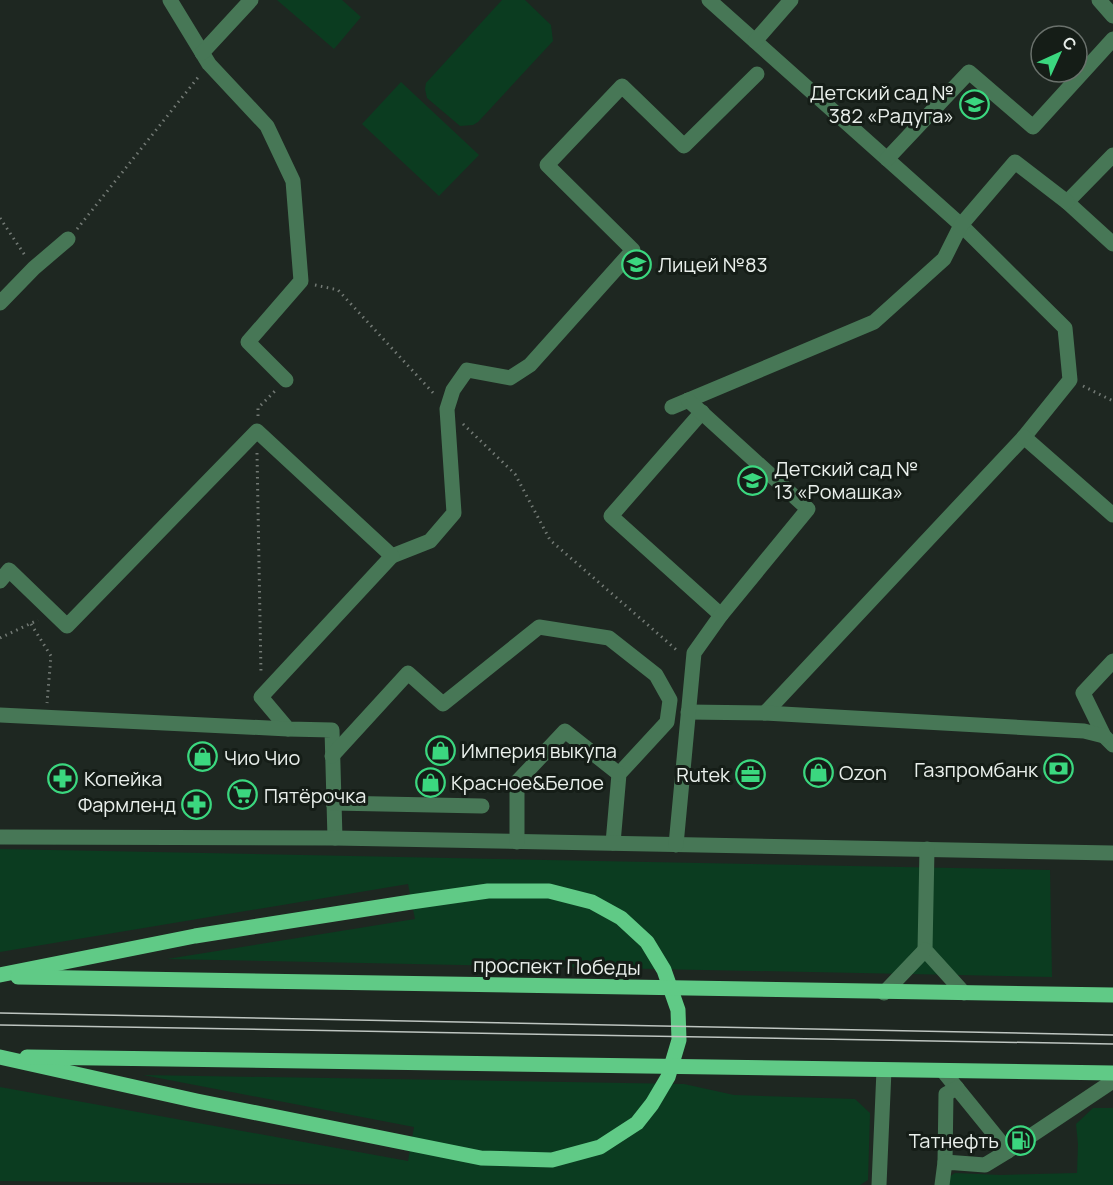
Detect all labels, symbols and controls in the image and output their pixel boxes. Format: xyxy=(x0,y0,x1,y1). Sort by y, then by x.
north arrow xyxy=(1029,24,1089,84)
text: С xyxy=(1058,31,1082,55)
place label: Детский сад № 382 «Радуга» xyxy=(810,79,954,129)
school or university icon: Детский сад № 382 «Радуга» xyxy=(959,88,991,120)
school or university icon: Лицей №83 xyxy=(621,248,653,280)
place label: Лицей №83 xyxy=(658,251,768,278)
place label: Детский сад № 13 «Ромашка» xyxy=(774,455,918,505)
school or university icon: Детский сад № 13 «Ромашка» xyxy=(737,464,769,496)
shop icon: Империя выкупа xyxy=(424,734,456,766)
place label: Империя выкупа xyxy=(461,737,617,764)
shop icon: Чио Чио xyxy=(187,741,219,773)
place label: Чио Чио xyxy=(224,744,300,771)
bank icon: Газпромбанк xyxy=(1043,753,1075,785)
shop icon: Ozon xyxy=(802,756,834,788)
place label: Газпромбанк xyxy=(914,756,1039,783)
office icon: Rutek xyxy=(735,758,767,790)
place label: Ozon xyxy=(839,759,887,786)
place label: Rutek xyxy=(676,761,731,788)
pharmacy icon: Копейка xyxy=(47,762,79,794)
place label: Копейка xyxy=(84,765,162,792)
shop icon: Красное&Белое xyxy=(414,766,446,798)
place label: Красное&Белое xyxy=(451,769,604,796)
supermarket icon: Пятёрочка xyxy=(227,779,259,811)
place label: Пятёрочка xyxy=(264,782,366,809)
pharmacy icon: Фармленд xyxy=(181,788,213,820)
place label: Фармленд xyxy=(78,791,176,818)
street label: проспект Победы xyxy=(473,951,641,981)
fuel station icon: Татнефть xyxy=(1004,1124,1036,1156)
place label: Татнефть xyxy=(909,1127,999,1154)

